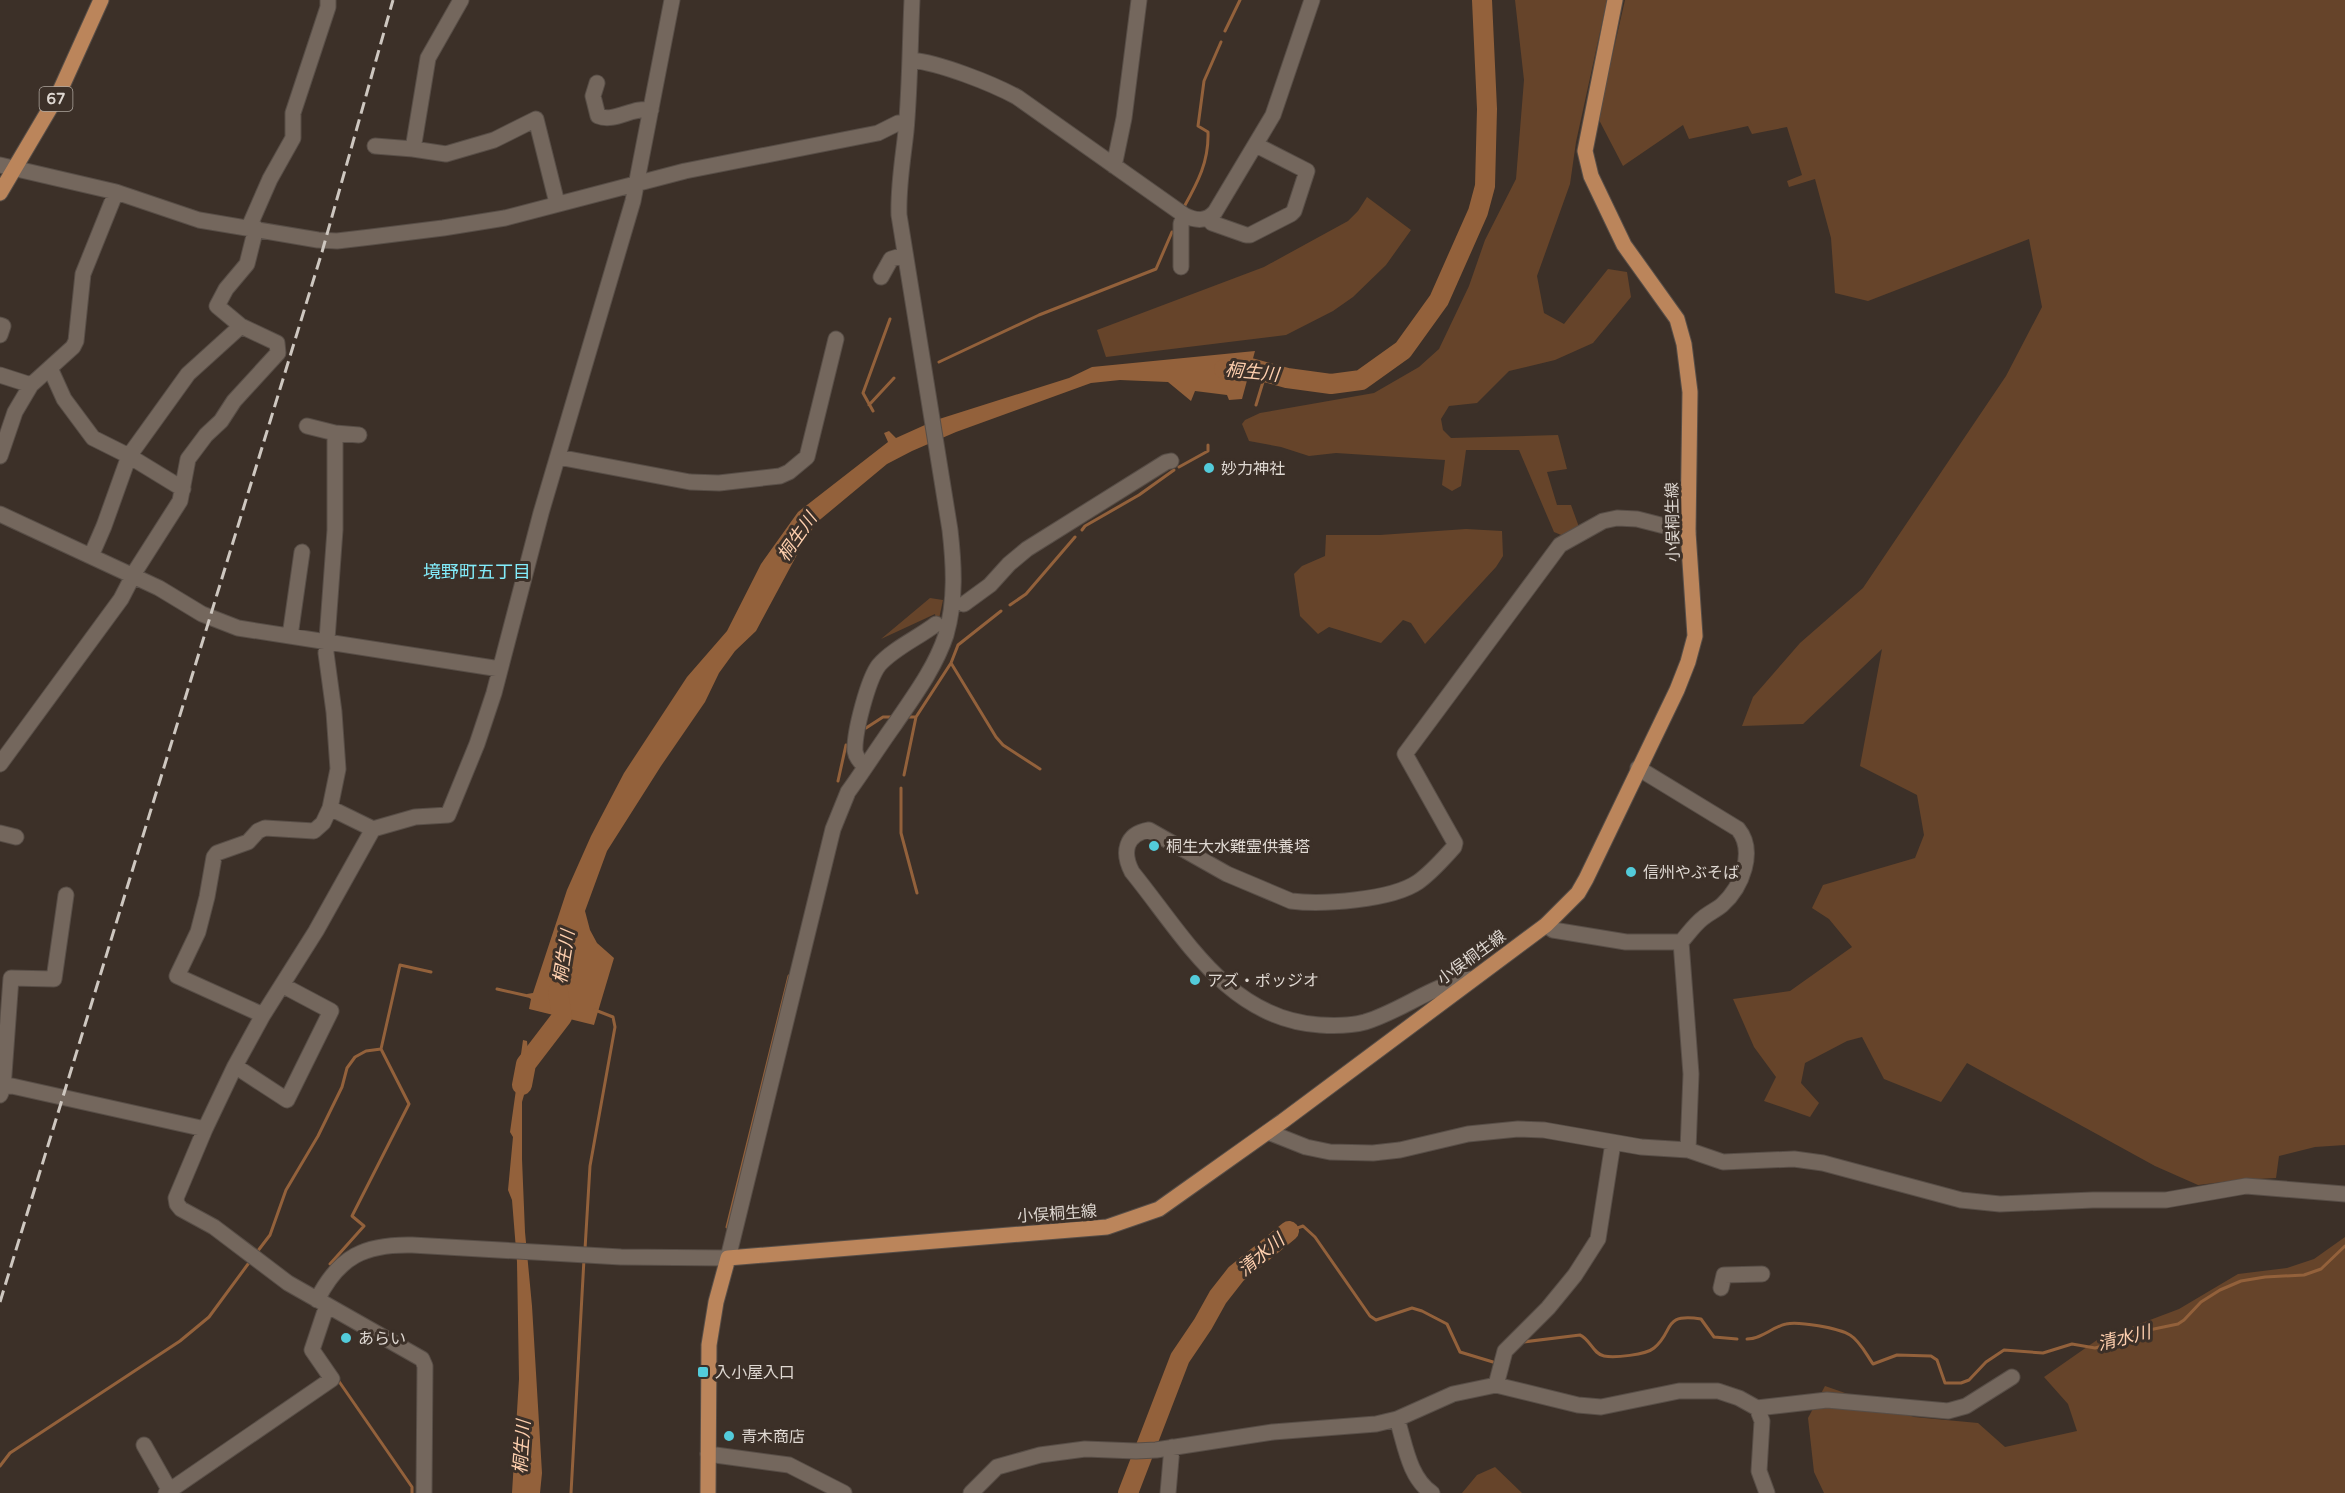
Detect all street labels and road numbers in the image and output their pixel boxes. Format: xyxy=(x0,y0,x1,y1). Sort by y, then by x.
road number: 67 xyxy=(40,87,72,111)
street label: 小俣桐生線 xyxy=(1662,482,1684,562)
street label: 小俣桐生線 xyxy=(1433,926,1510,989)
street label: 小俣桐生線 xyxy=(1016,1201,1098,1227)

